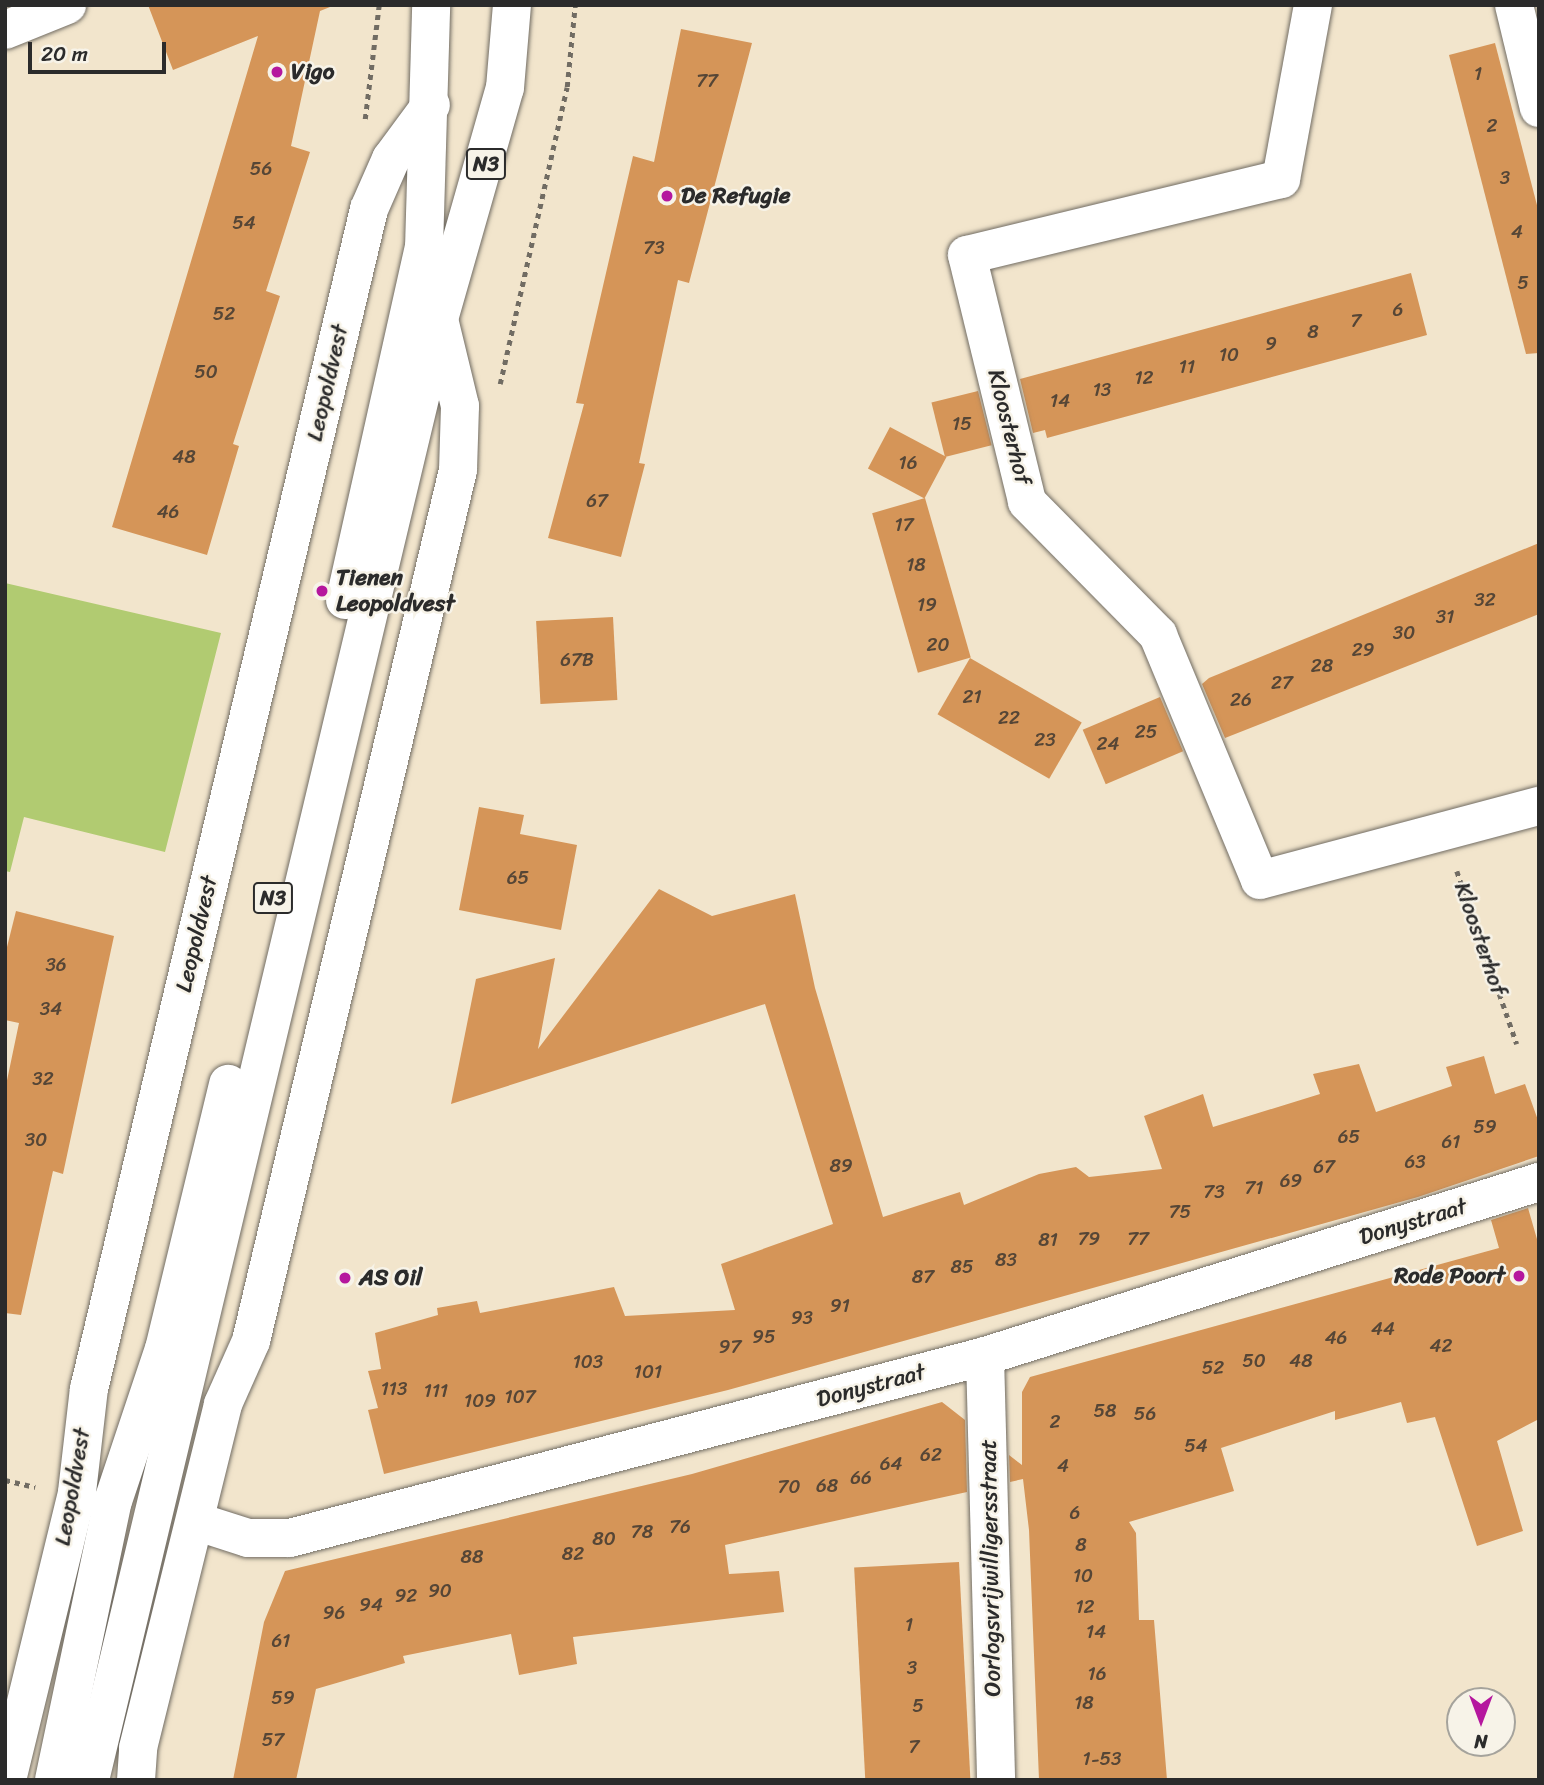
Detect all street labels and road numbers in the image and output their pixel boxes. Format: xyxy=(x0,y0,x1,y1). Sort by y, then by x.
road number: N3 xyxy=(465,146,507,182)
street label: Leopoldvest xyxy=(301,322,355,444)
street label: Kloosterhof xyxy=(981,366,1037,488)
street label: Leopoldvest xyxy=(170,873,224,995)
street label: Kloosterhof xyxy=(1448,879,1512,999)
road number: N3 xyxy=(252,880,294,916)
street label: Donystraat xyxy=(1356,1193,1470,1251)
street label: Donystraat xyxy=(814,1358,928,1414)
street label: Leopoldvest xyxy=(49,1426,97,1548)
street label: Oorlogsvrijwilligersstraat xyxy=(975,1439,1007,1697)

